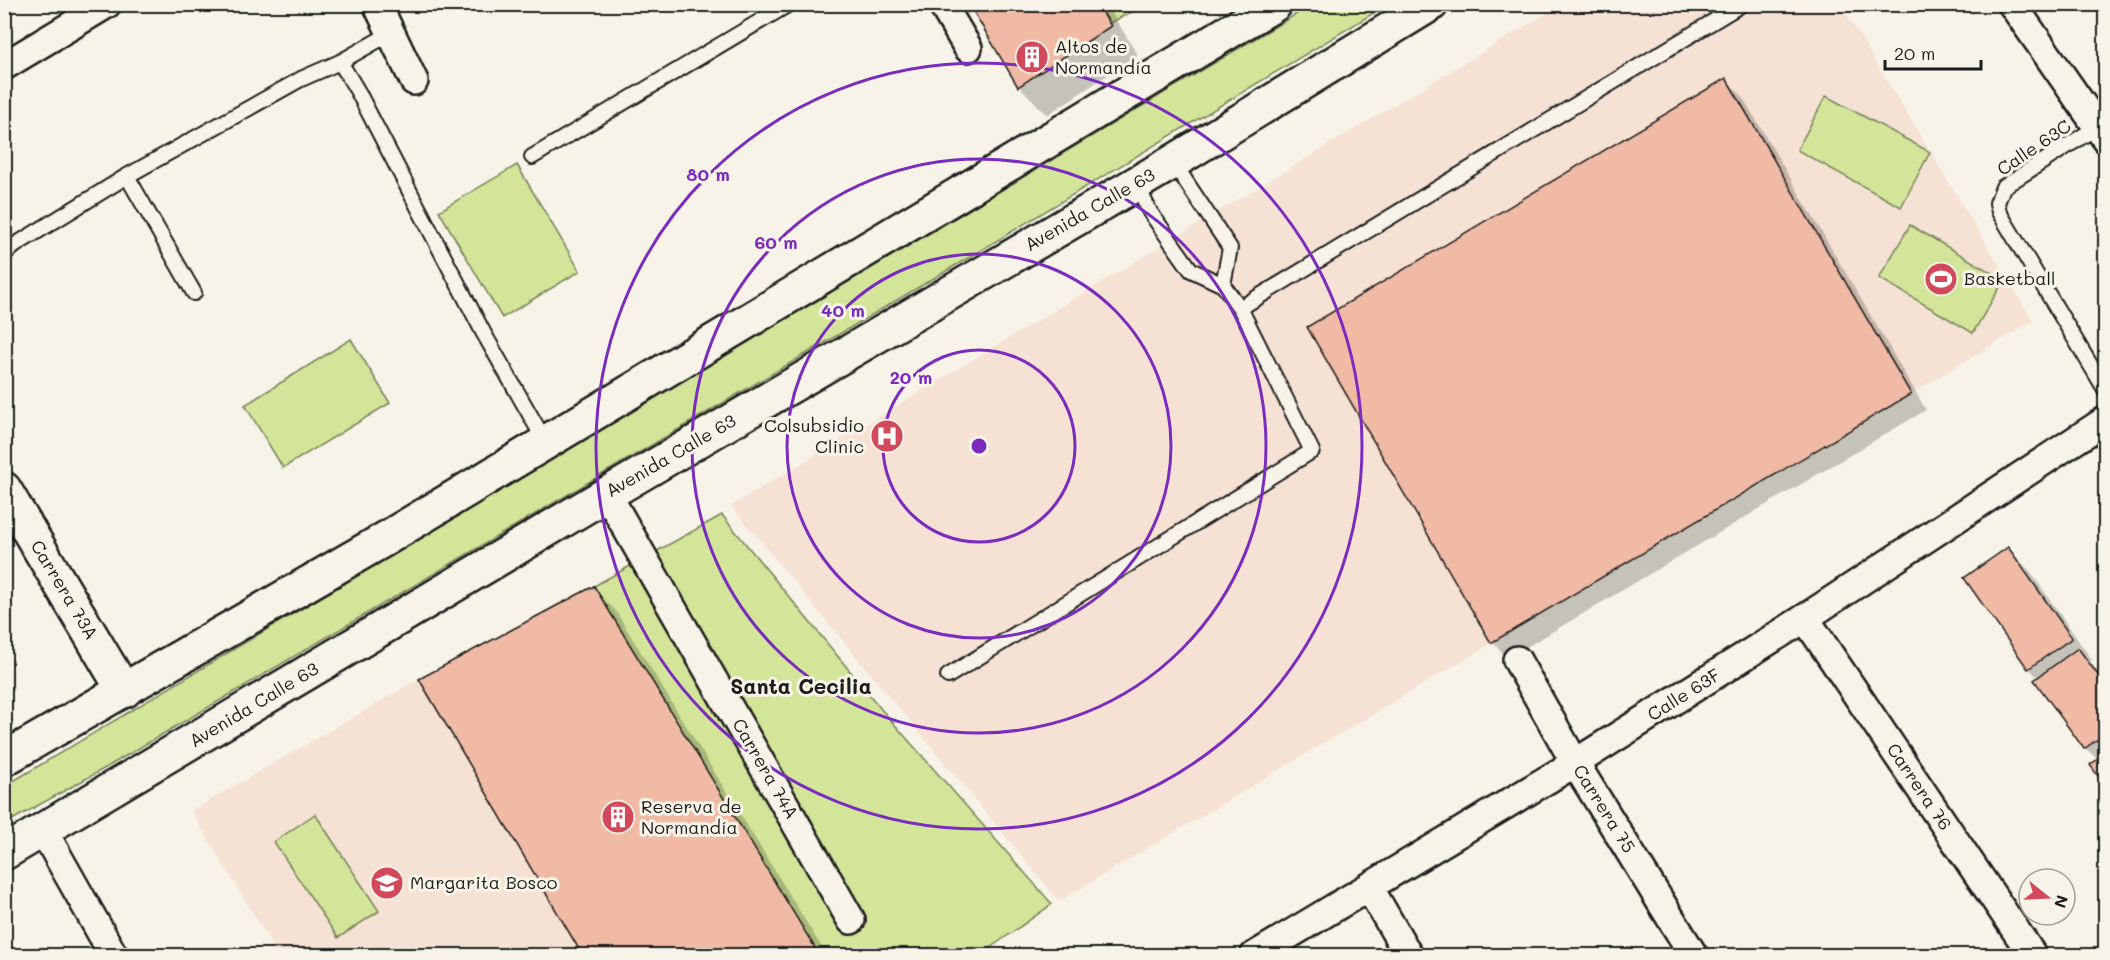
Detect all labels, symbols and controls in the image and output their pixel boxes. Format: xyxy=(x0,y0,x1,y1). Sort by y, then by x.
scale bar xyxy=(1885,33,1981,71)
place label: Altos de Normandía xyxy=(1055,34,1152,79)
building icon: Altos de Normandía xyxy=(1014,39,1050,75)
text: 20 m xyxy=(1894,41,1935,65)
street label: Calle 63C xyxy=(1992,114,2075,181)
text: 80 m xyxy=(686,162,730,186)
street label: Avenida Calle 63 xyxy=(1020,162,1159,256)
text: 60 m xyxy=(754,230,798,254)
sports icon: Basketball xyxy=(1923,261,1959,297)
place label: Basketball xyxy=(1964,266,2055,290)
text: 40 m xyxy=(821,298,865,322)
text: 20 m xyxy=(890,365,932,389)
street label: Avenida Calle 63 xyxy=(601,408,740,502)
place label: Colsubsidio Clinic xyxy=(764,413,864,458)
hospital icon: Colsubsidio Clinic xyxy=(869,418,905,454)
centre of rings xyxy=(969,436,989,456)
street label: Carrera 73A xyxy=(26,535,104,644)
street label: Avenida Calle 63 xyxy=(184,656,322,752)
street label: Calle 63F xyxy=(1643,662,1724,726)
district label: Santa Cecilia xyxy=(730,672,872,699)
street label: Carrera 74A xyxy=(727,714,804,823)
street label: Carrera 76 xyxy=(1882,738,1958,835)
street label: Carrera 75 xyxy=(1568,760,1641,857)
place label: Reserva de Normandía xyxy=(641,794,742,839)
building icon: Reserva de Normandía xyxy=(600,799,636,835)
school or university icon: Margarita Bosco xyxy=(369,865,405,901)
north arrow xyxy=(2017,867,2077,927)
place label: Margarita Bosco xyxy=(410,870,558,894)
text: N xyxy=(2050,893,2074,911)

